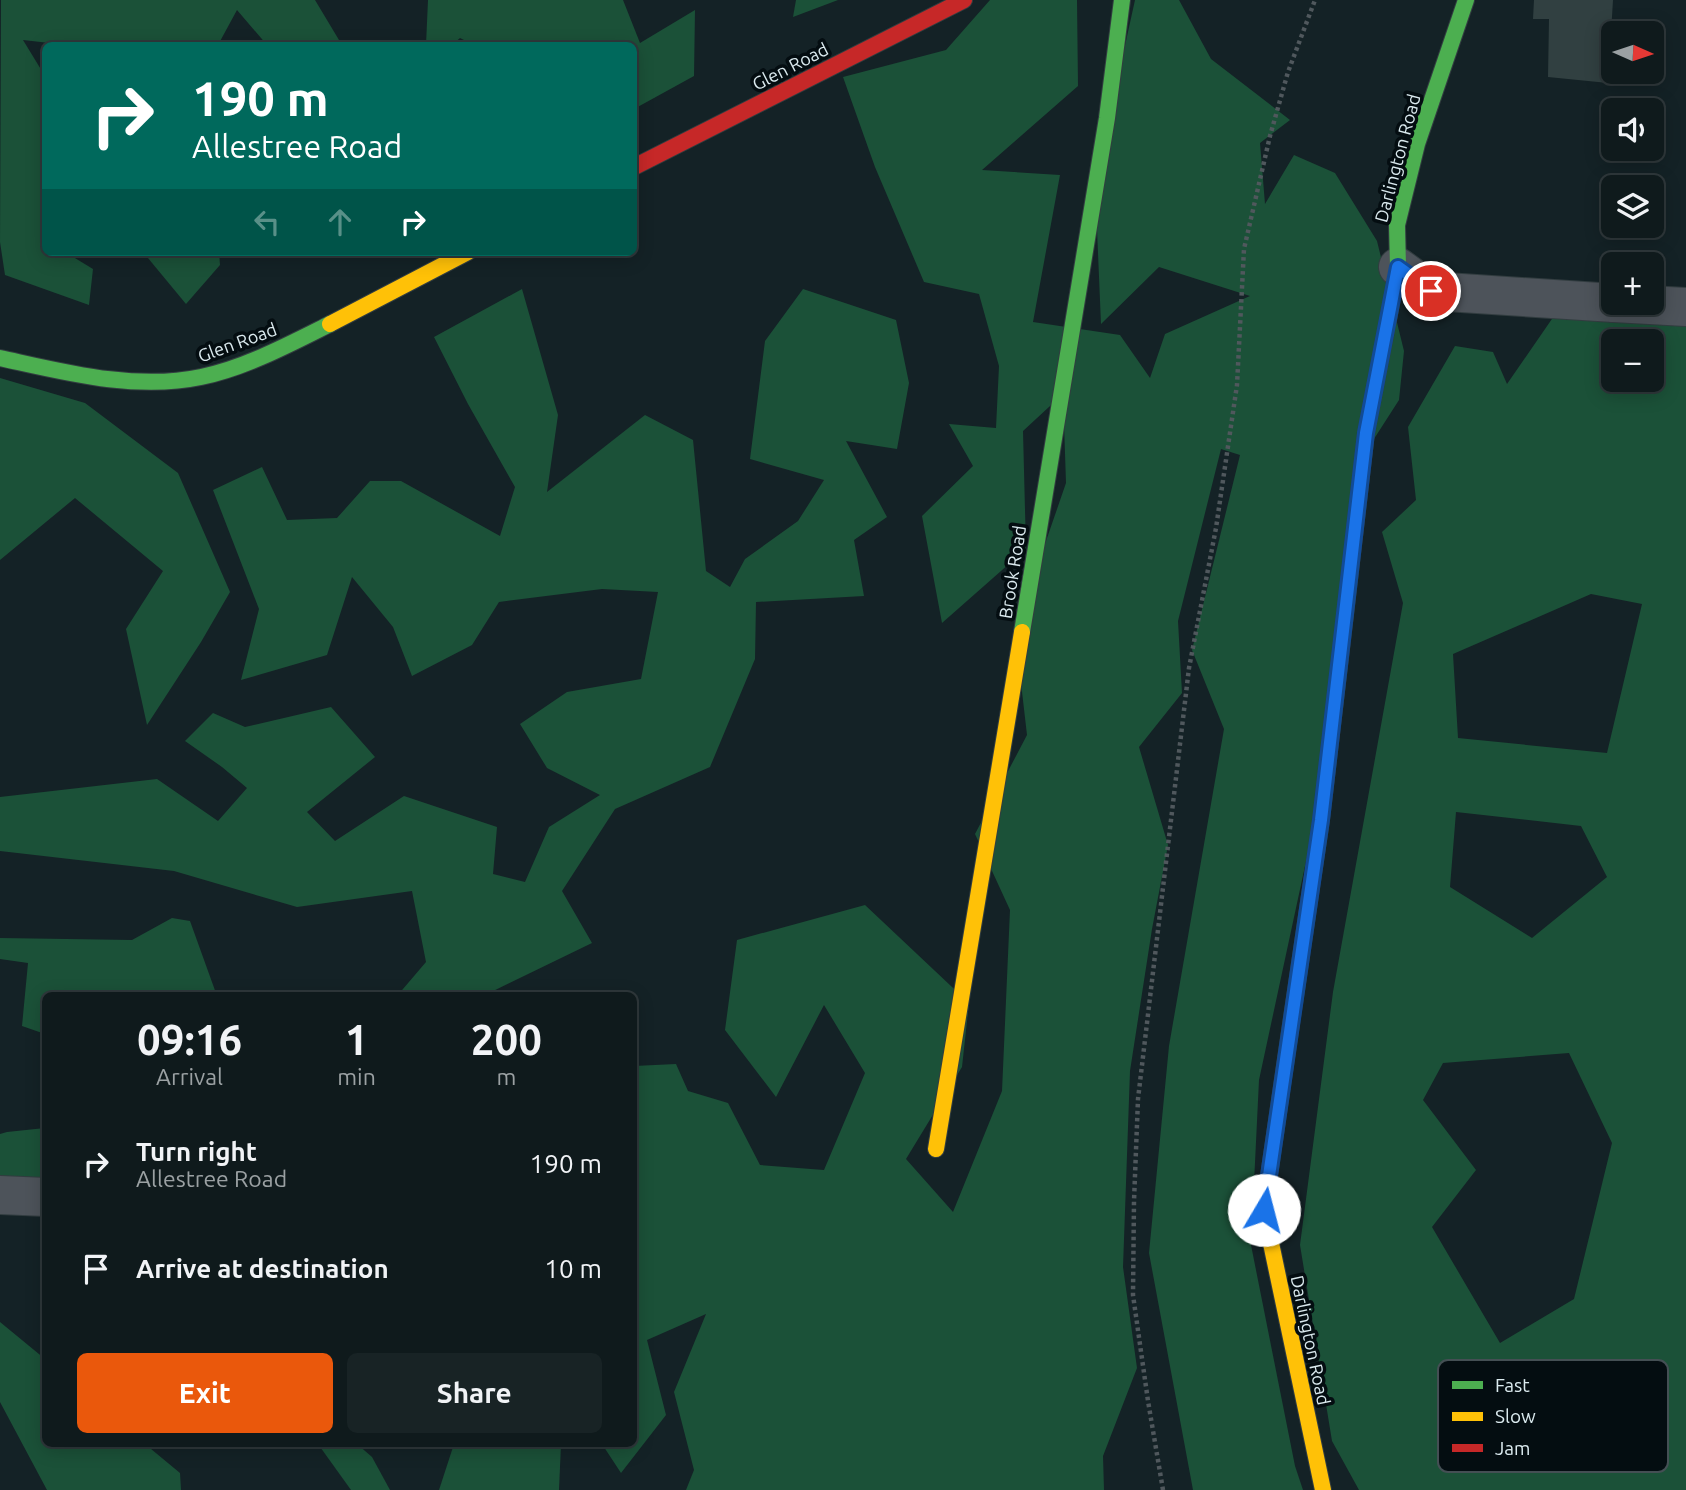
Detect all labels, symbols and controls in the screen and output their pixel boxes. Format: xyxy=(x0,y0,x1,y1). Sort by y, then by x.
north arrow xyxy=(1601,21,1664,84)
map controls xyxy=(1601,21,1664,392)
street label: Glen Road xyxy=(749,38,831,94)
icon: right xyxy=(77,70,168,161)
text: 190 m xyxy=(192,70,329,125)
street label: Darlington Road xyxy=(1370,92,1424,224)
button: sound xyxy=(1601,98,1664,161)
text: Allestree Road xyxy=(192,128,402,164)
button: layers xyxy=(1601,175,1664,238)
icon: left xyxy=(248,203,286,241)
icon: ahead xyxy=(321,203,359,241)
icon: right xyxy=(394,203,432,241)
button: + xyxy=(1601,252,1664,315)
pin xyxy=(1401,261,1461,321)
icon: arrive xyxy=(1412,272,1450,310)
street label: Glen Road xyxy=(195,318,279,366)
button: − xyxy=(1601,329,1664,392)
street label: Brook Road xyxy=(995,524,1029,620)
text: 09:16 xyxy=(137,1016,242,1063)
text: 1 xyxy=(345,1016,368,1063)
text: 200 xyxy=(471,1016,542,1063)
text: Arrival xyxy=(156,1064,223,1089)
text: min xyxy=(337,1064,376,1089)
text: m xyxy=(496,1064,516,1089)
text: Turn right xyxy=(136,1137,257,1166)
icon: right xyxy=(77,1145,115,1183)
text: 190 m xyxy=(530,1149,602,1178)
text: Allestree Road xyxy=(136,1166,287,1191)
position arrow xyxy=(1227,1173,1301,1247)
icon: arrive xyxy=(77,1250,115,1288)
text: Arrive at destination xyxy=(136,1254,389,1283)
text: 10 m xyxy=(544,1254,602,1283)
street label: Darlington Road xyxy=(1287,1273,1335,1407)
button: Exit xyxy=(77,1353,333,1433)
button: Share xyxy=(347,1353,602,1433)
legend xyxy=(1438,1360,1668,1472)
text: Fast xyxy=(1495,1374,1530,1396)
text: Slow xyxy=(1495,1405,1536,1427)
text: Jam xyxy=(1495,1437,1531,1459)

